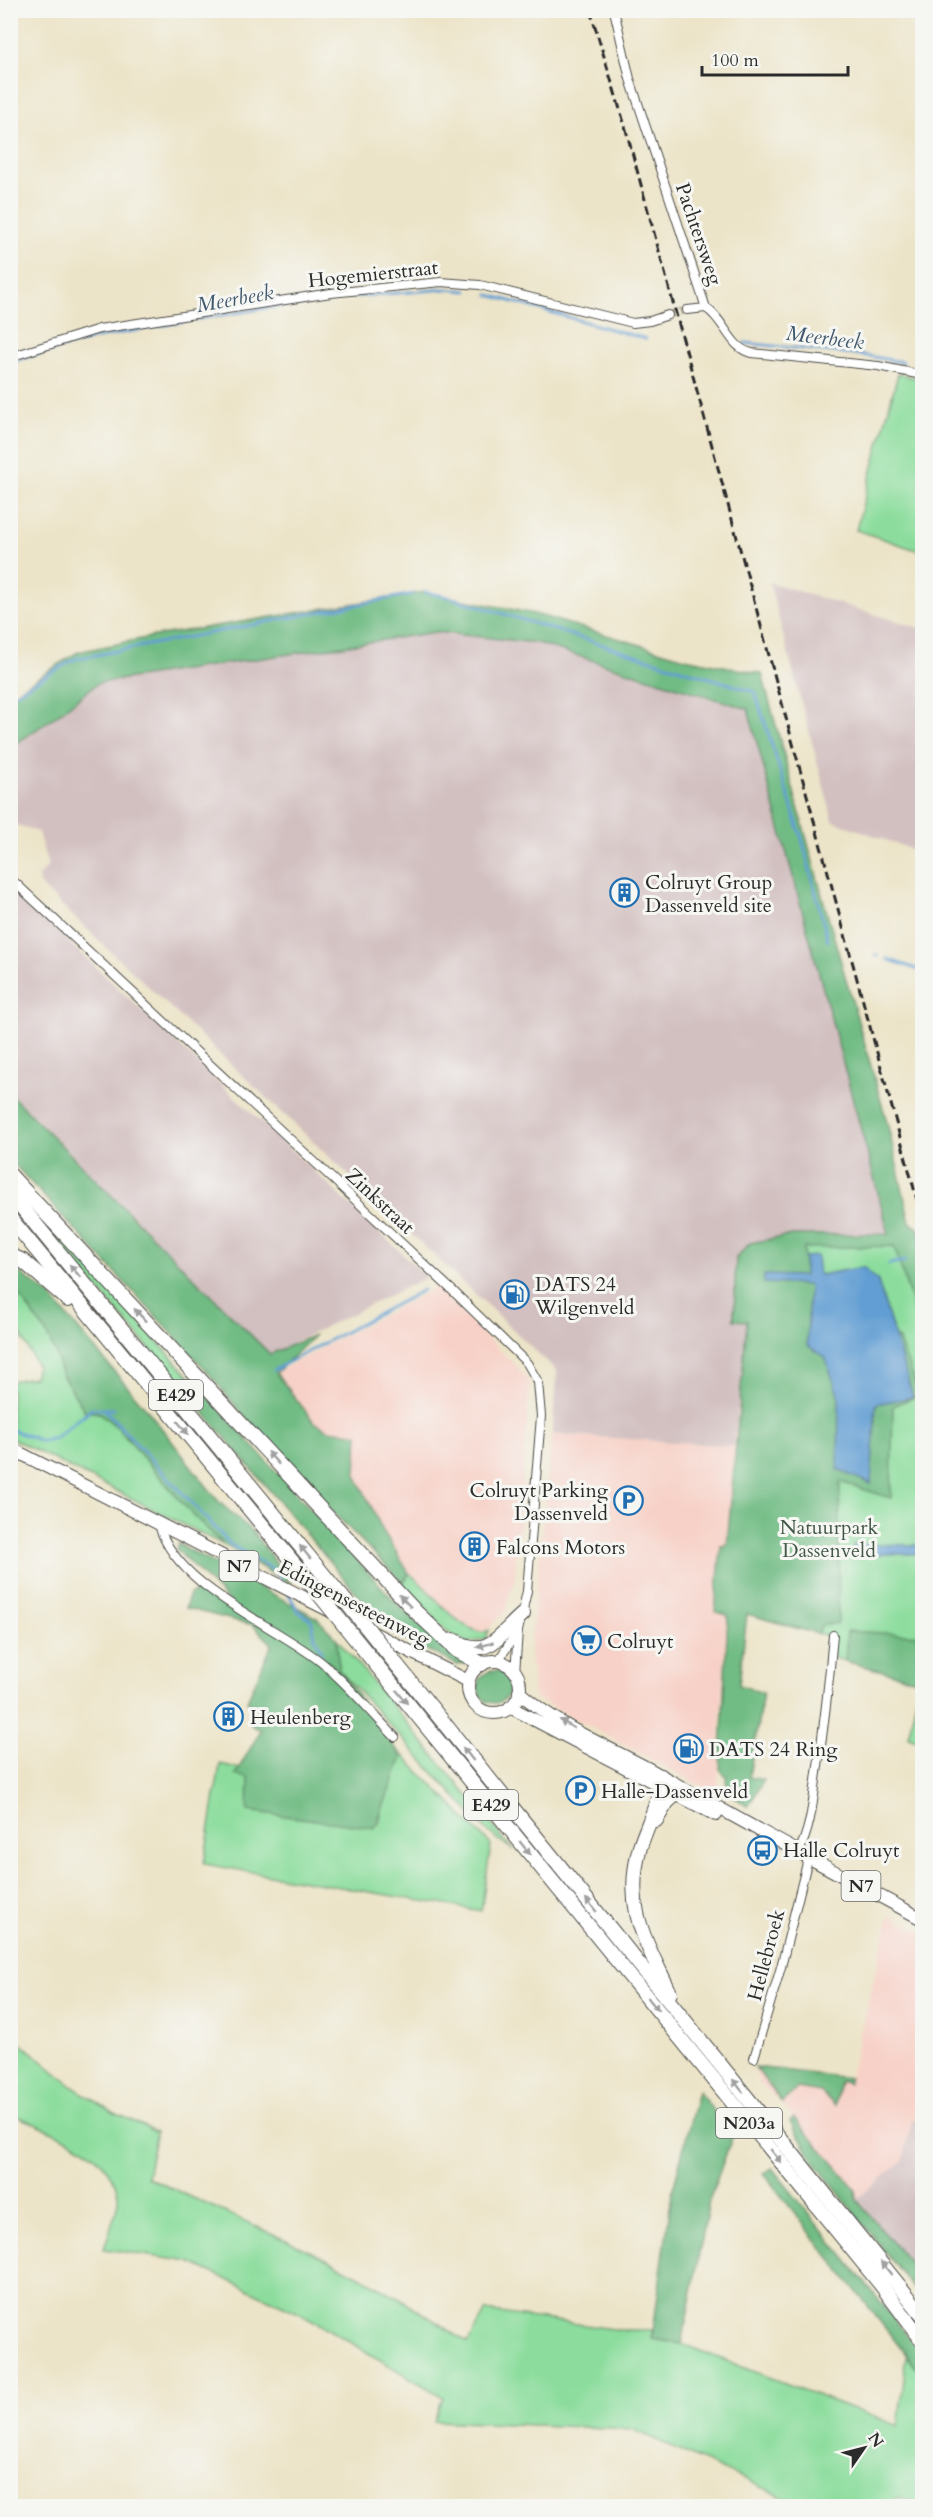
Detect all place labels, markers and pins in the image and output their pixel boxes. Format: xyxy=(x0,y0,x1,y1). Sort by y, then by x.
place label: Colruyt Group Dassenveld site xyxy=(645,869,772,919)
building icon: Colruyt Group Dassenveld site xyxy=(608,877,640,909)
place label: DATS 24 Wilgenveld xyxy=(534,1271,635,1321)
fuel station icon: DATS 24 Wilgenveld xyxy=(498,1279,530,1311)
place label: Colruyt Parking Dassenveld xyxy=(470,1477,609,1527)
parking icon: Colruyt Parking Dassenveld xyxy=(613,1485,645,1517)
building icon: Falcons Motors xyxy=(459,1531,491,1563)
place label: Falcons Motors xyxy=(496,1534,625,1561)
supermarket icon: Colruyt xyxy=(570,1625,602,1657)
place label: Colruyt xyxy=(607,1628,674,1655)
building icon: Heulenberg xyxy=(213,1701,245,1733)
place label: Heulenberg xyxy=(250,1704,351,1731)
fuel station icon: DATS 24 Ring xyxy=(672,1733,704,1765)
place label: DATS 24 Ring xyxy=(709,1736,838,1763)
parking icon: Halle-Dassenveld xyxy=(564,1775,596,1807)
place label: Halle-Dassenveld xyxy=(601,1778,749,1805)
bus stop icon: Halle Colruyt xyxy=(746,1834,778,1866)
place label: Halle Colruyt xyxy=(783,1837,900,1864)

